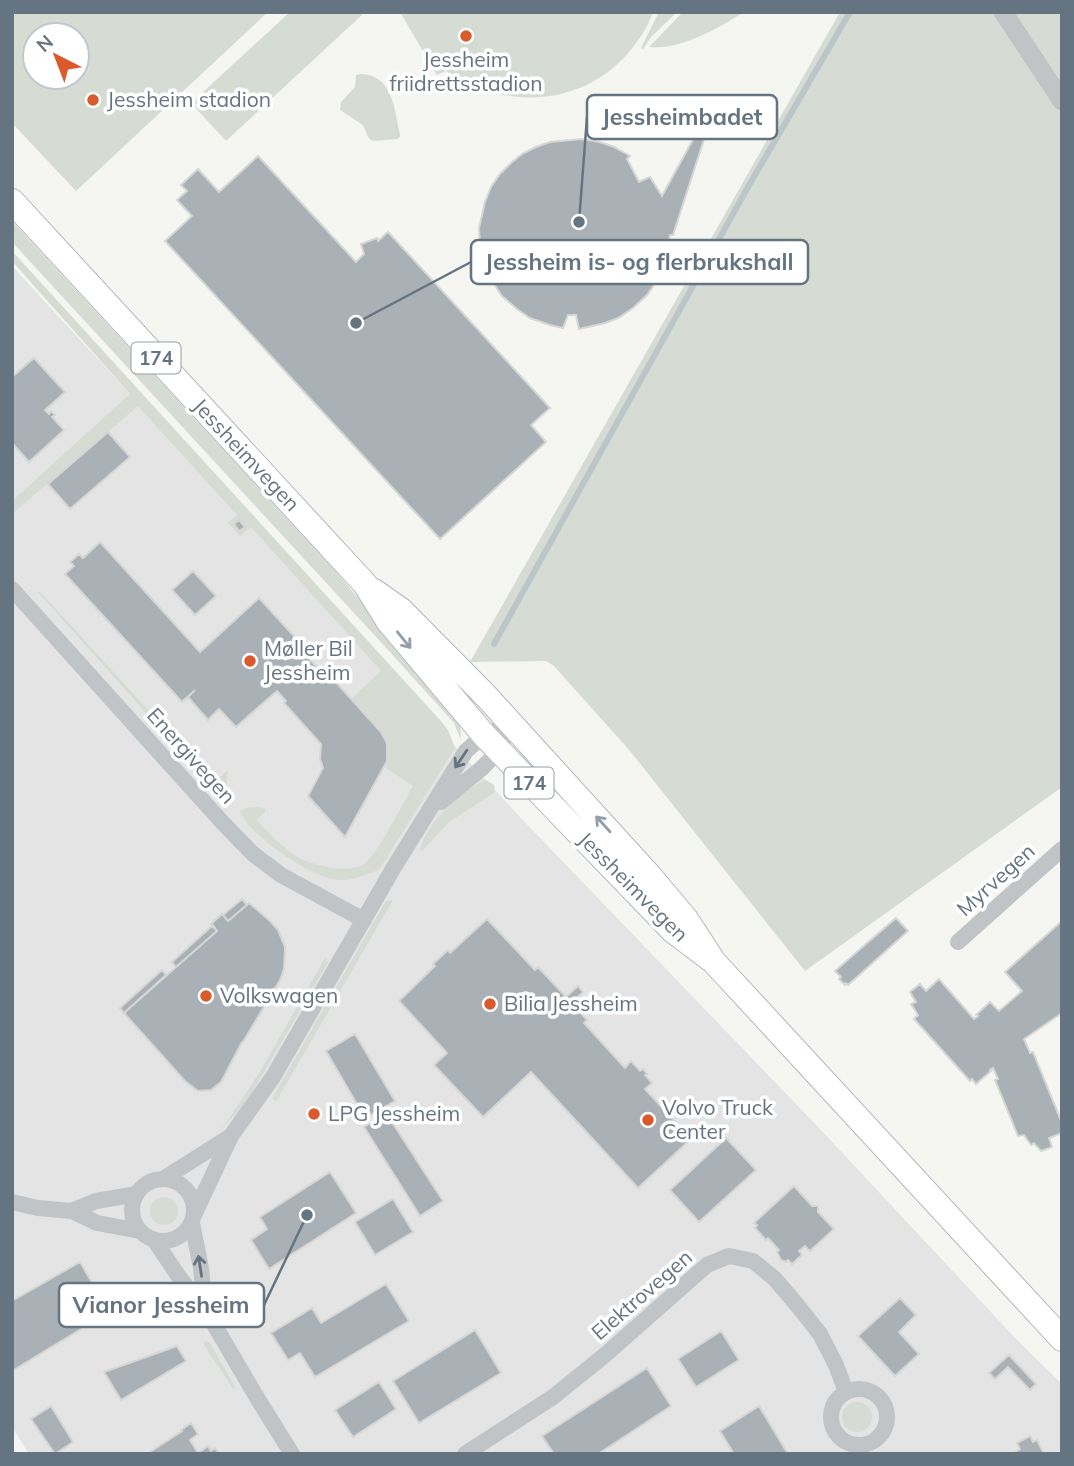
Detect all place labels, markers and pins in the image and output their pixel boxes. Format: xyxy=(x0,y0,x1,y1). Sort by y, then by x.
marker: Jessheim friidrettsstadion xyxy=(458,28,474,44)
place label: Jessheim friidrettsstadion xyxy=(389,46,543,96)
place label: Jessheim stadion xyxy=(107,86,271,112)
marker: Jessheim stadion xyxy=(85,92,101,108)
callout: Jessheimbadet xyxy=(587,95,777,139)
callout: Jessheim is- og flerbrukshall xyxy=(471,240,808,284)
place label: Møller Bil Jessheim xyxy=(264,635,353,685)
marker: Møller Bil Jessheim xyxy=(242,653,258,669)
place label: Volkswagen xyxy=(220,982,338,1008)
marker: Volkswagen xyxy=(198,988,214,1004)
place label: Bilia Jessheim xyxy=(504,990,638,1016)
marker: Bilia Jessheim xyxy=(482,996,498,1012)
place label: Volvo Truck Center xyxy=(662,1094,773,1144)
place label: LPG Jessheim xyxy=(328,1100,460,1126)
marker: LPG Jessheim xyxy=(306,1106,322,1122)
marker: Volvo Truck Center xyxy=(640,1112,656,1128)
callout: Vianor Jessheim xyxy=(59,1283,264,1327)

